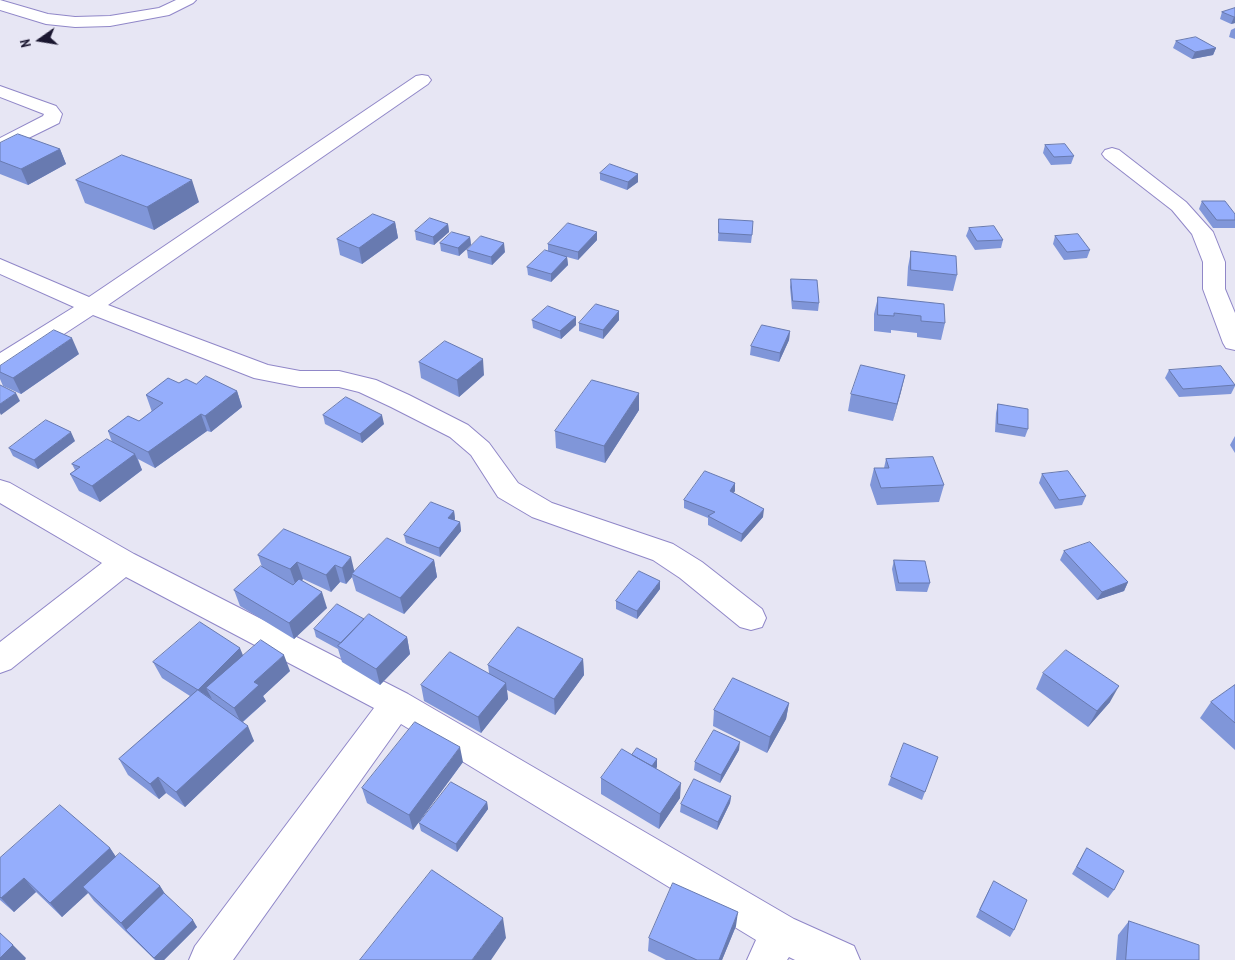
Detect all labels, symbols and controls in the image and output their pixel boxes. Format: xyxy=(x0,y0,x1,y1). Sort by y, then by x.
north arrow xyxy=(15,15,65,65)
text: N xyxy=(16,38,35,49)

